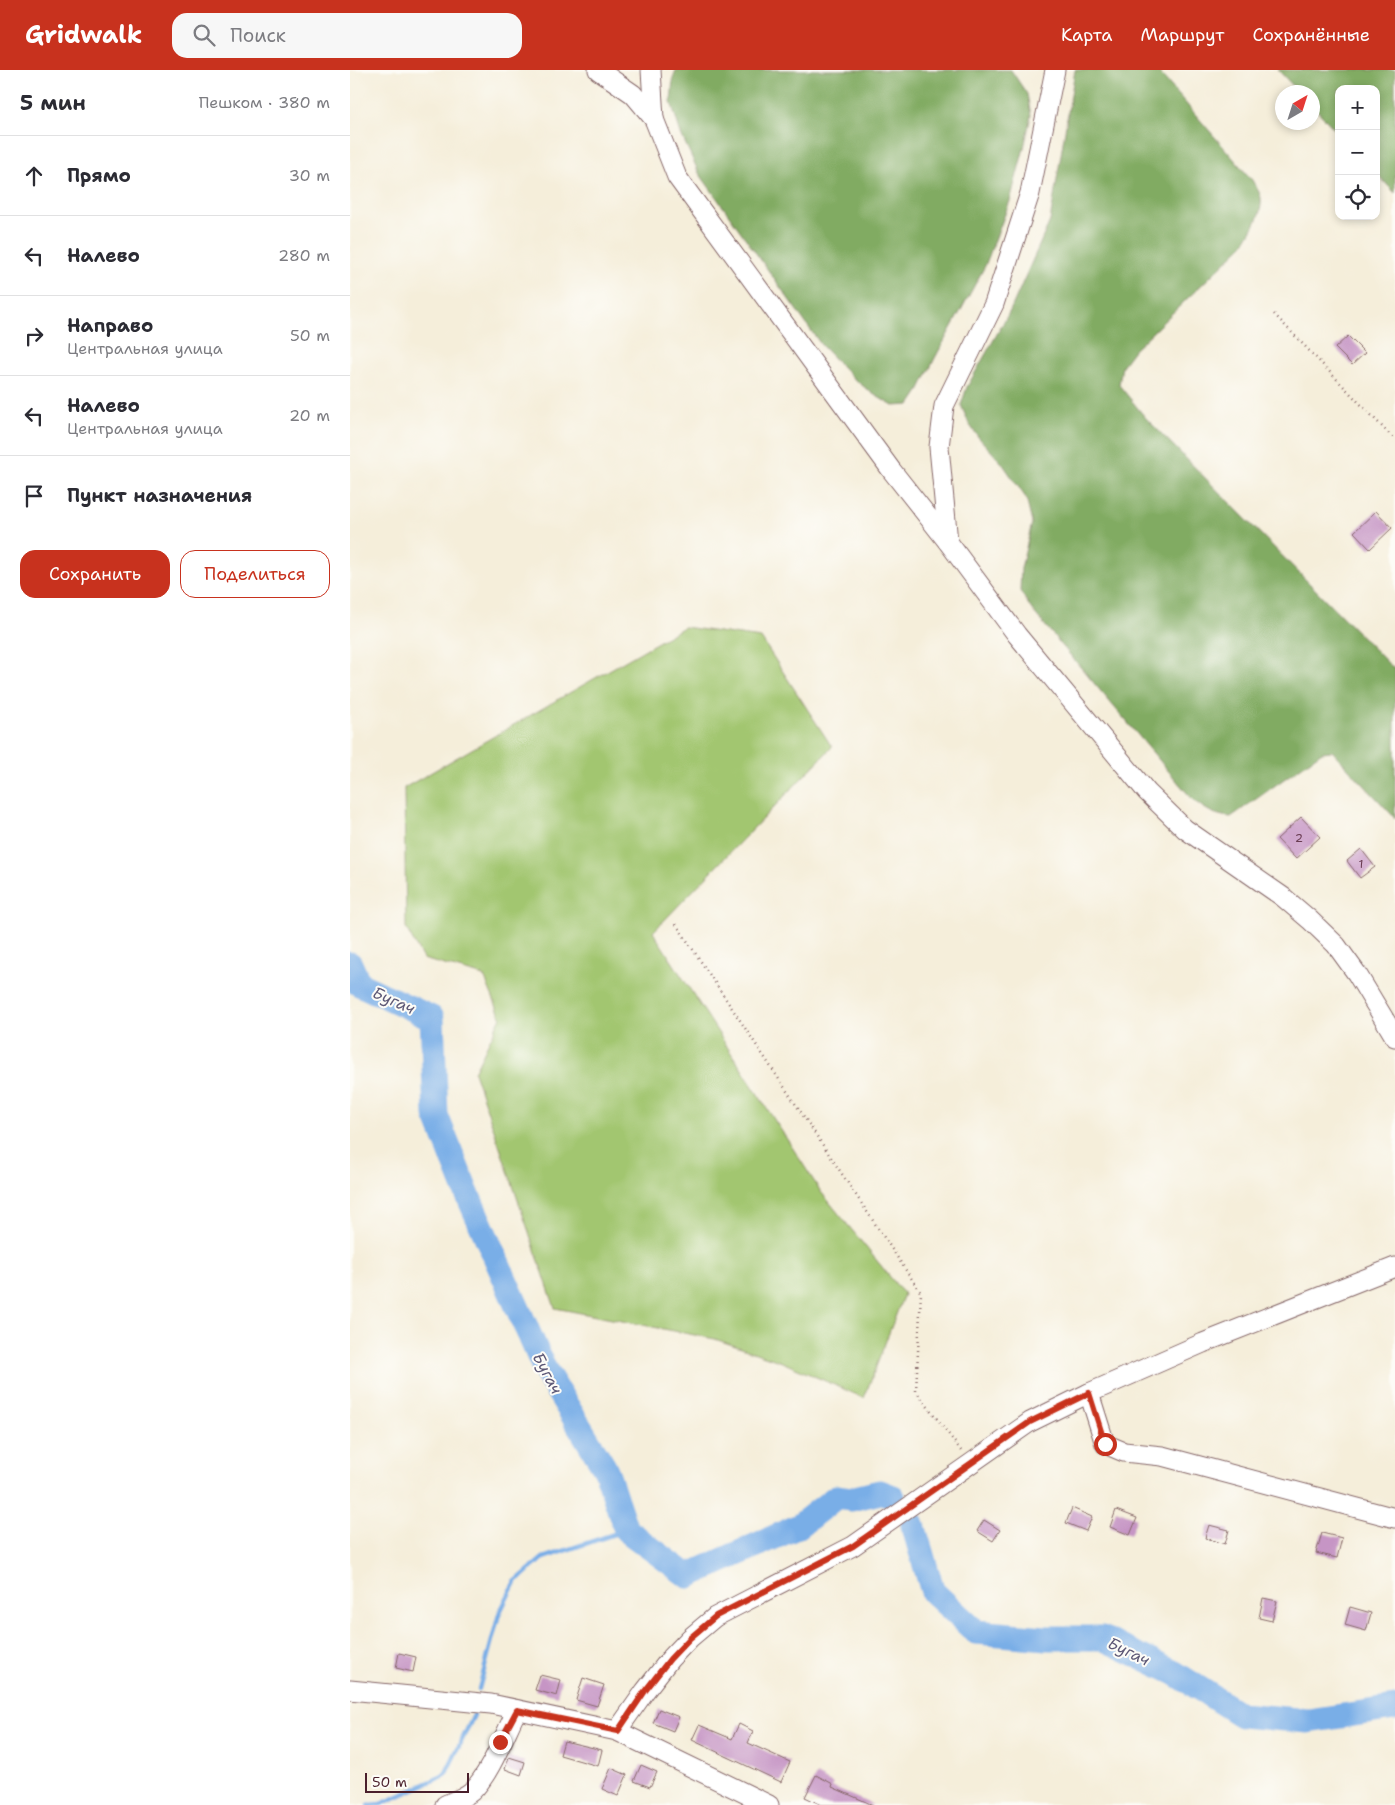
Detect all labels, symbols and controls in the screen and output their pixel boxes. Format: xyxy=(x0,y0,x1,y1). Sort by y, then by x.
search box xyxy=(172,13,522,58)
text: Gridwalk xyxy=(25,19,142,51)
icon: search xyxy=(190,21,218,49)
text: Поиск xyxy=(230,23,286,48)
text: Карта xyxy=(1061,23,1112,47)
text: Маршрут xyxy=(1140,23,1224,47)
text: Сохранённые xyxy=(1252,23,1370,47)
north arrow xyxy=(1275,85,1320,130)
map controls xyxy=(1335,85,1380,220)
button: + xyxy=(1335,85,1380,130)
text: 5 мин xyxy=(20,89,86,117)
text: Пешком · 380 m xyxy=(199,92,330,113)
button: − xyxy=(1335,130,1380,175)
icon: ahead xyxy=(20,162,48,190)
text: Прямо xyxy=(67,163,131,188)
text: 30 m xyxy=(289,165,330,186)
button: locate xyxy=(1335,175,1380,220)
icon: left xyxy=(20,242,48,270)
text: Налево xyxy=(67,243,140,268)
text: 280 m xyxy=(278,245,330,266)
text: Направо xyxy=(67,313,153,338)
icon: right xyxy=(20,322,48,350)
text: 50 m xyxy=(290,325,330,346)
text: Центральная улица xyxy=(67,338,223,359)
text: Налево xyxy=(67,393,140,418)
icon: left xyxy=(20,402,48,430)
text: 20 m xyxy=(289,405,330,426)
text: Центральная улица xyxy=(67,418,223,439)
icon: arrive xyxy=(20,482,48,510)
text: Пункт назначения xyxy=(67,483,252,508)
button: Сохранить xyxy=(20,550,170,598)
button: Поделиться xyxy=(180,550,330,598)
house number: 2 xyxy=(1295,830,1303,846)
house number: 1 xyxy=(1358,856,1364,872)
water label: Бугач xyxy=(369,982,419,1019)
water label: Бугач xyxy=(528,1349,567,1398)
route start xyxy=(1094,1433,1117,1456)
water label: Бугач xyxy=(1104,1632,1154,1671)
route end xyxy=(489,1731,512,1754)
scale bar xyxy=(365,1770,469,1793)
text: 50 m xyxy=(372,1773,407,1791)

